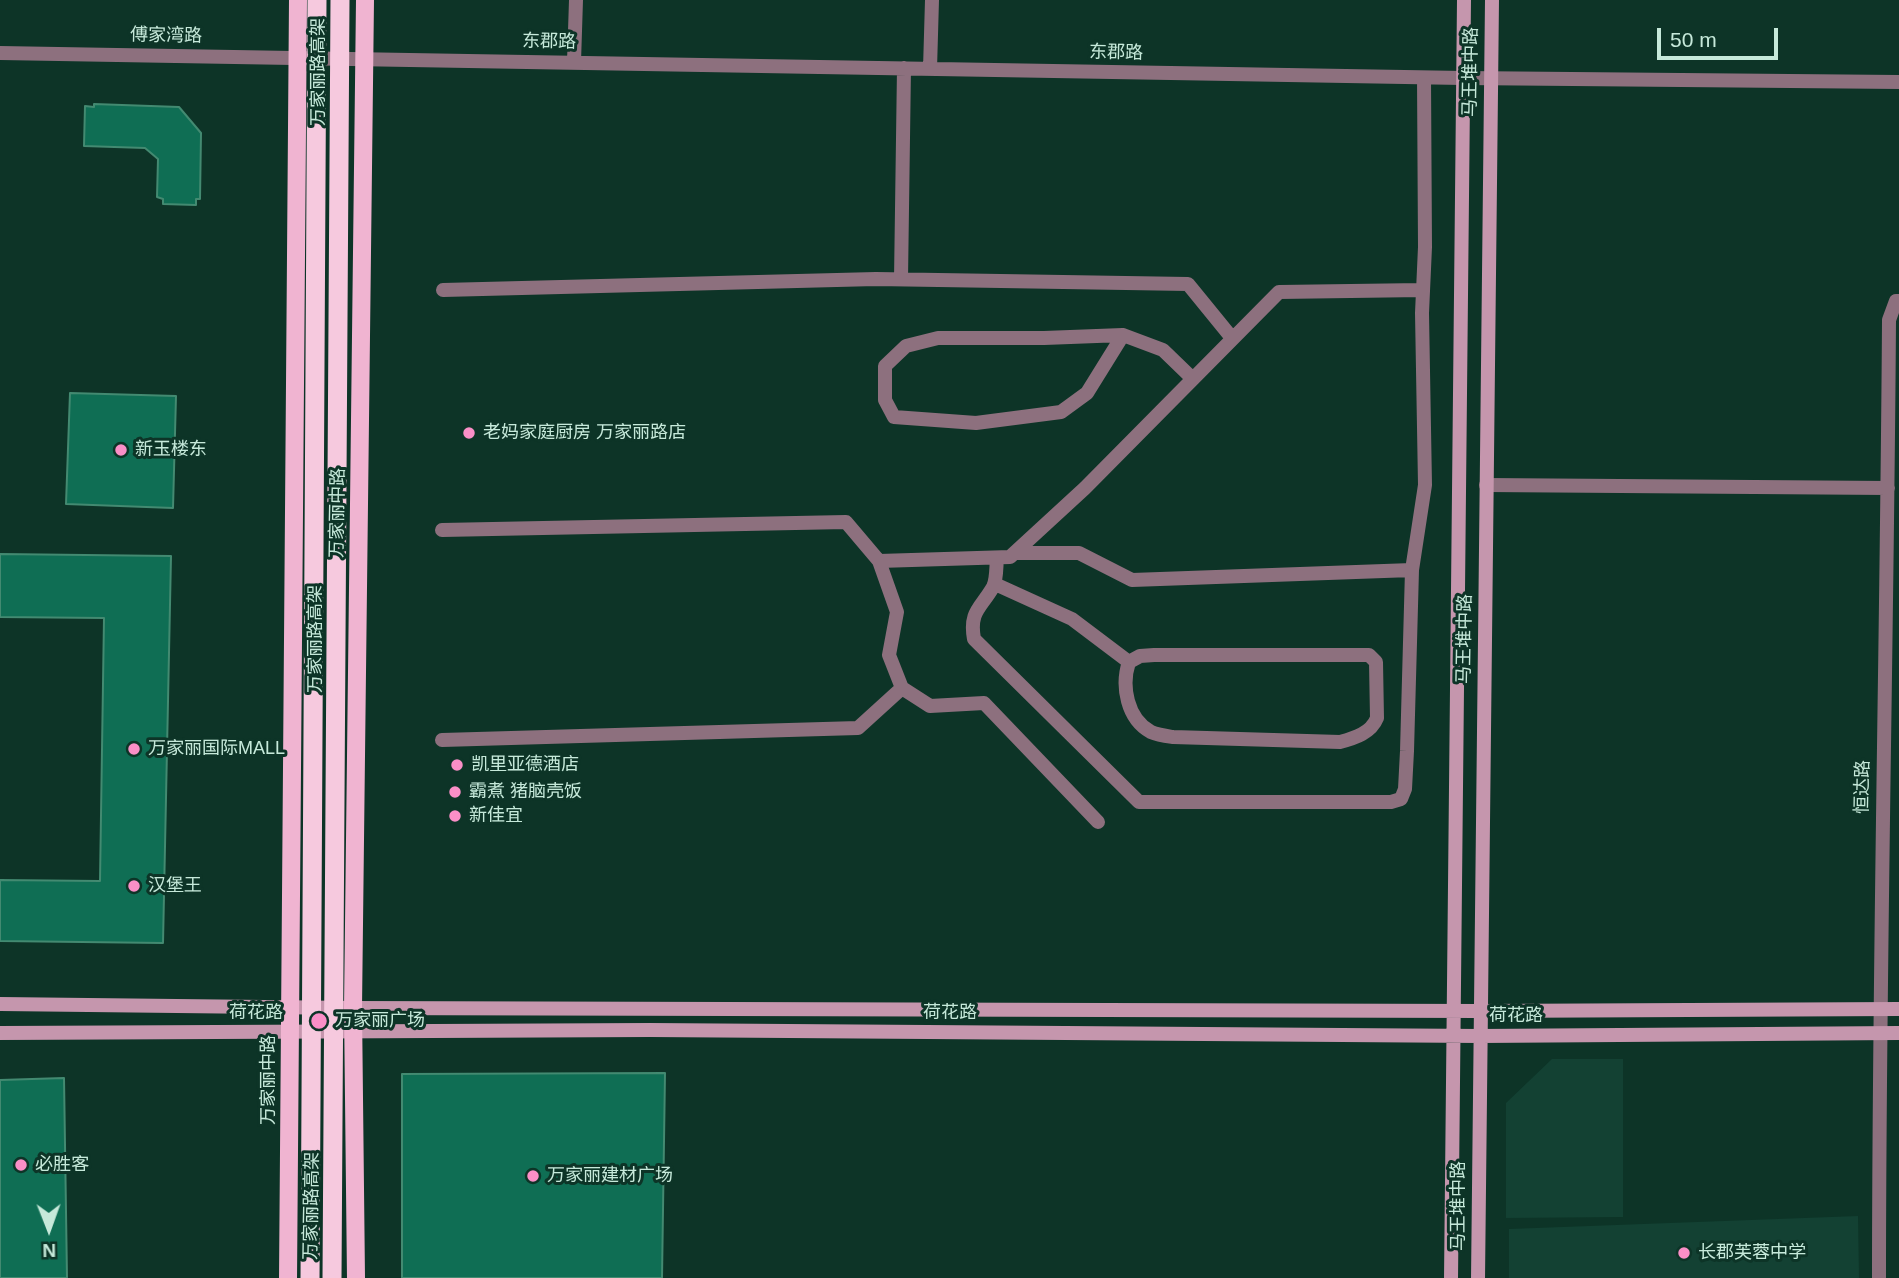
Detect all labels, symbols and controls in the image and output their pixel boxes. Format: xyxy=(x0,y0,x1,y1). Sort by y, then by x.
scale bar xyxy=(1661,14,1782,58)
street label: 万家丽路高架 xyxy=(308,18,330,126)
street label: 傅家湾路 xyxy=(130,25,202,47)
street label: 马王堆中路 xyxy=(1459,27,1483,117)
text: 50 m xyxy=(1670,28,1717,51)
street label: 东郡路 xyxy=(522,31,576,53)
street label: 东郡路 xyxy=(1089,42,1143,64)
place label: 老妈家庭厨房 万家丽路店 xyxy=(483,422,686,444)
marker: 老妈家庭厨房 万家丽路店 xyxy=(461,425,477,441)
place label: 新玉楼东 xyxy=(135,439,207,461)
marker: 新玉楼东 xyxy=(113,442,129,458)
street label: 万家丽中路 xyxy=(326,468,350,558)
street label: 万家丽路高架 xyxy=(305,585,327,693)
street label: 马王堆中路 xyxy=(1453,594,1477,684)
place label: 万家丽国际MALL xyxy=(148,738,285,760)
marker: 万家丽国际MALL xyxy=(126,741,142,757)
place label: 凯里亚德酒店 xyxy=(471,754,579,776)
marker: 凯里亚德酒店 xyxy=(449,757,465,773)
street label: 恒达路 xyxy=(1852,760,1874,814)
place label: 霸煮 猪脑壳饭 xyxy=(469,781,582,803)
marker: 霸煮 猪脑壳饭 xyxy=(447,784,463,800)
place label: 新佳宜 xyxy=(469,805,523,827)
marker: 新佳宜 xyxy=(447,808,463,824)
place label: 汉堡王 xyxy=(148,875,202,897)
marker: 汉堡王 xyxy=(126,878,142,894)
street label: 荷花路 xyxy=(229,1002,283,1024)
street label: 荷花路 xyxy=(923,1002,977,1024)
street label: 荷花路 xyxy=(1489,1005,1543,1027)
place label: 万家丽广场 xyxy=(335,1010,425,1032)
marker: 万家丽广场 xyxy=(309,1011,329,1031)
street label: 万家丽中路 xyxy=(258,1035,280,1125)
street label: 万家丽路高架 xyxy=(300,1152,324,1260)
place label: 必胜客 xyxy=(35,1154,89,1176)
marker: 必胜客 xyxy=(13,1157,29,1173)
street label: 马王堆中路 xyxy=(1448,1161,1470,1251)
place label: 万家丽建材广场 xyxy=(547,1165,673,1187)
marker: 万家丽建材广场 xyxy=(525,1168,541,1184)
north arrow xyxy=(14,1194,84,1264)
text: N xyxy=(42,1240,56,1261)
place label: 长郡芙蓉中学 xyxy=(1698,1242,1806,1264)
marker: 长郡芙蓉中学 xyxy=(1676,1245,1692,1261)

